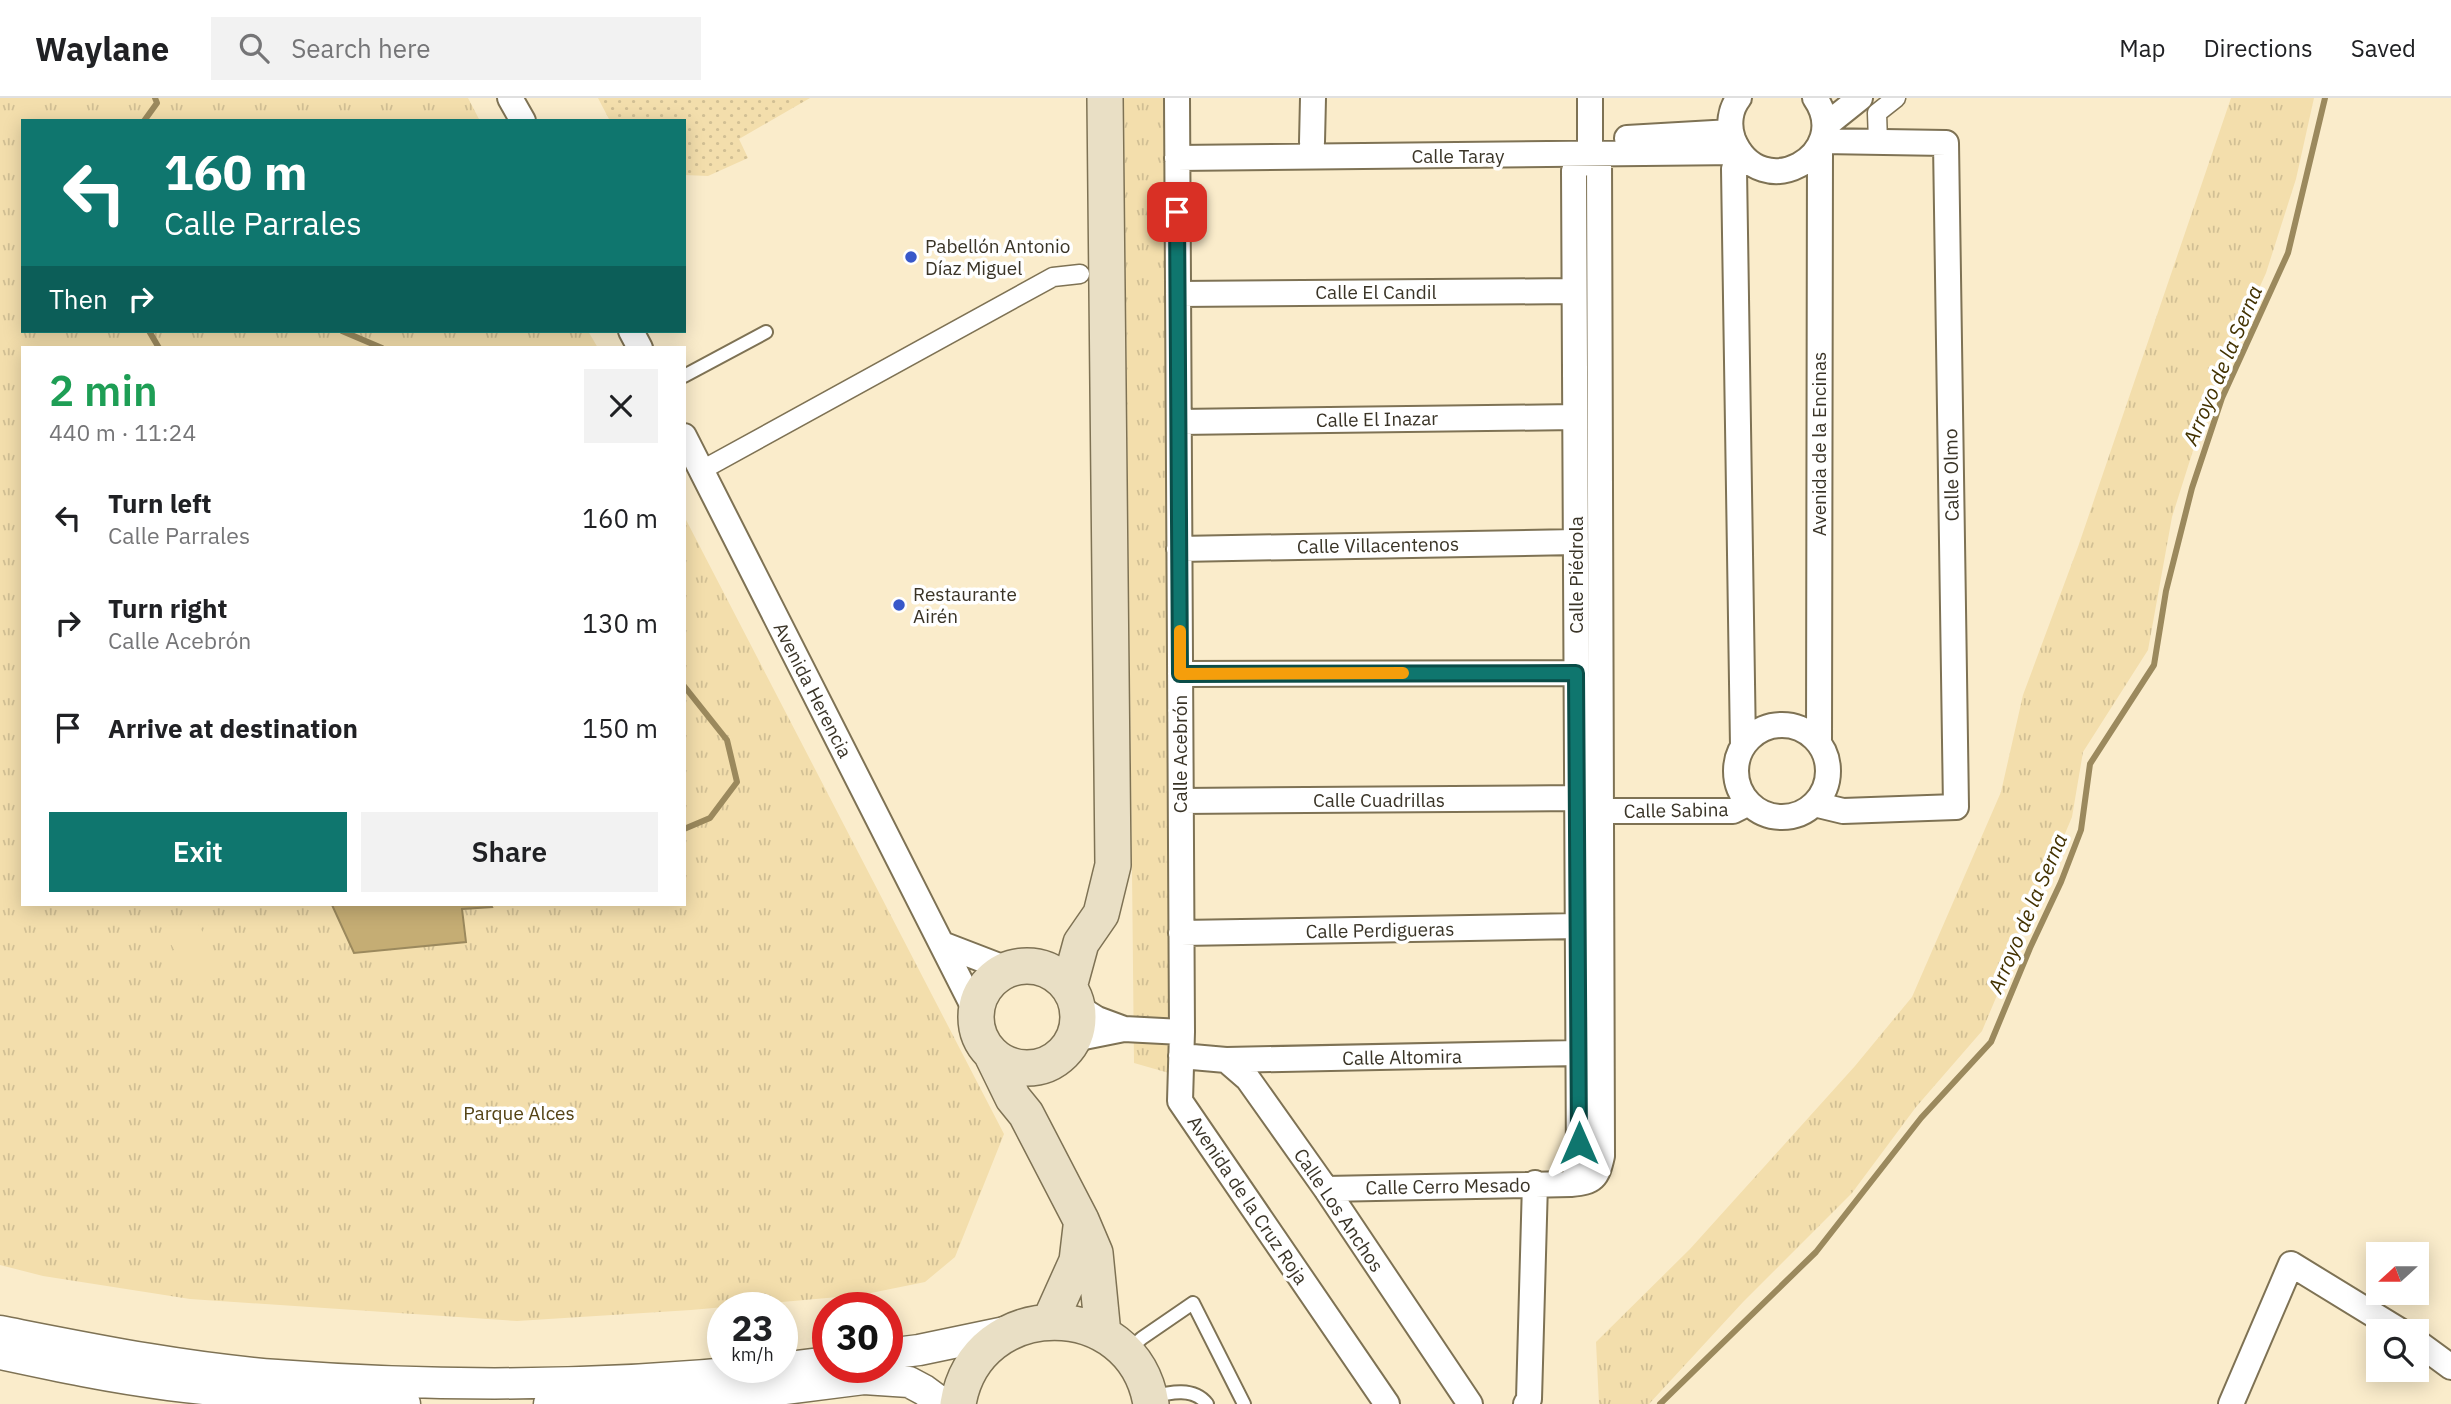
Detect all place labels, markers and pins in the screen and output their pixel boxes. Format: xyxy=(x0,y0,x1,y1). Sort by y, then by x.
pin xyxy=(1147,182,1207,242)
place label: Pabellón Antonio Díaz Miguel xyxy=(925,234,1070,280)
marker: Pabellón Antonio Díaz Miguel xyxy=(903,249,919,265)
place label: Restaurante Airén xyxy=(913,582,1017,628)
marker: Restaurante Airén xyxy=(891,597,907,613)

